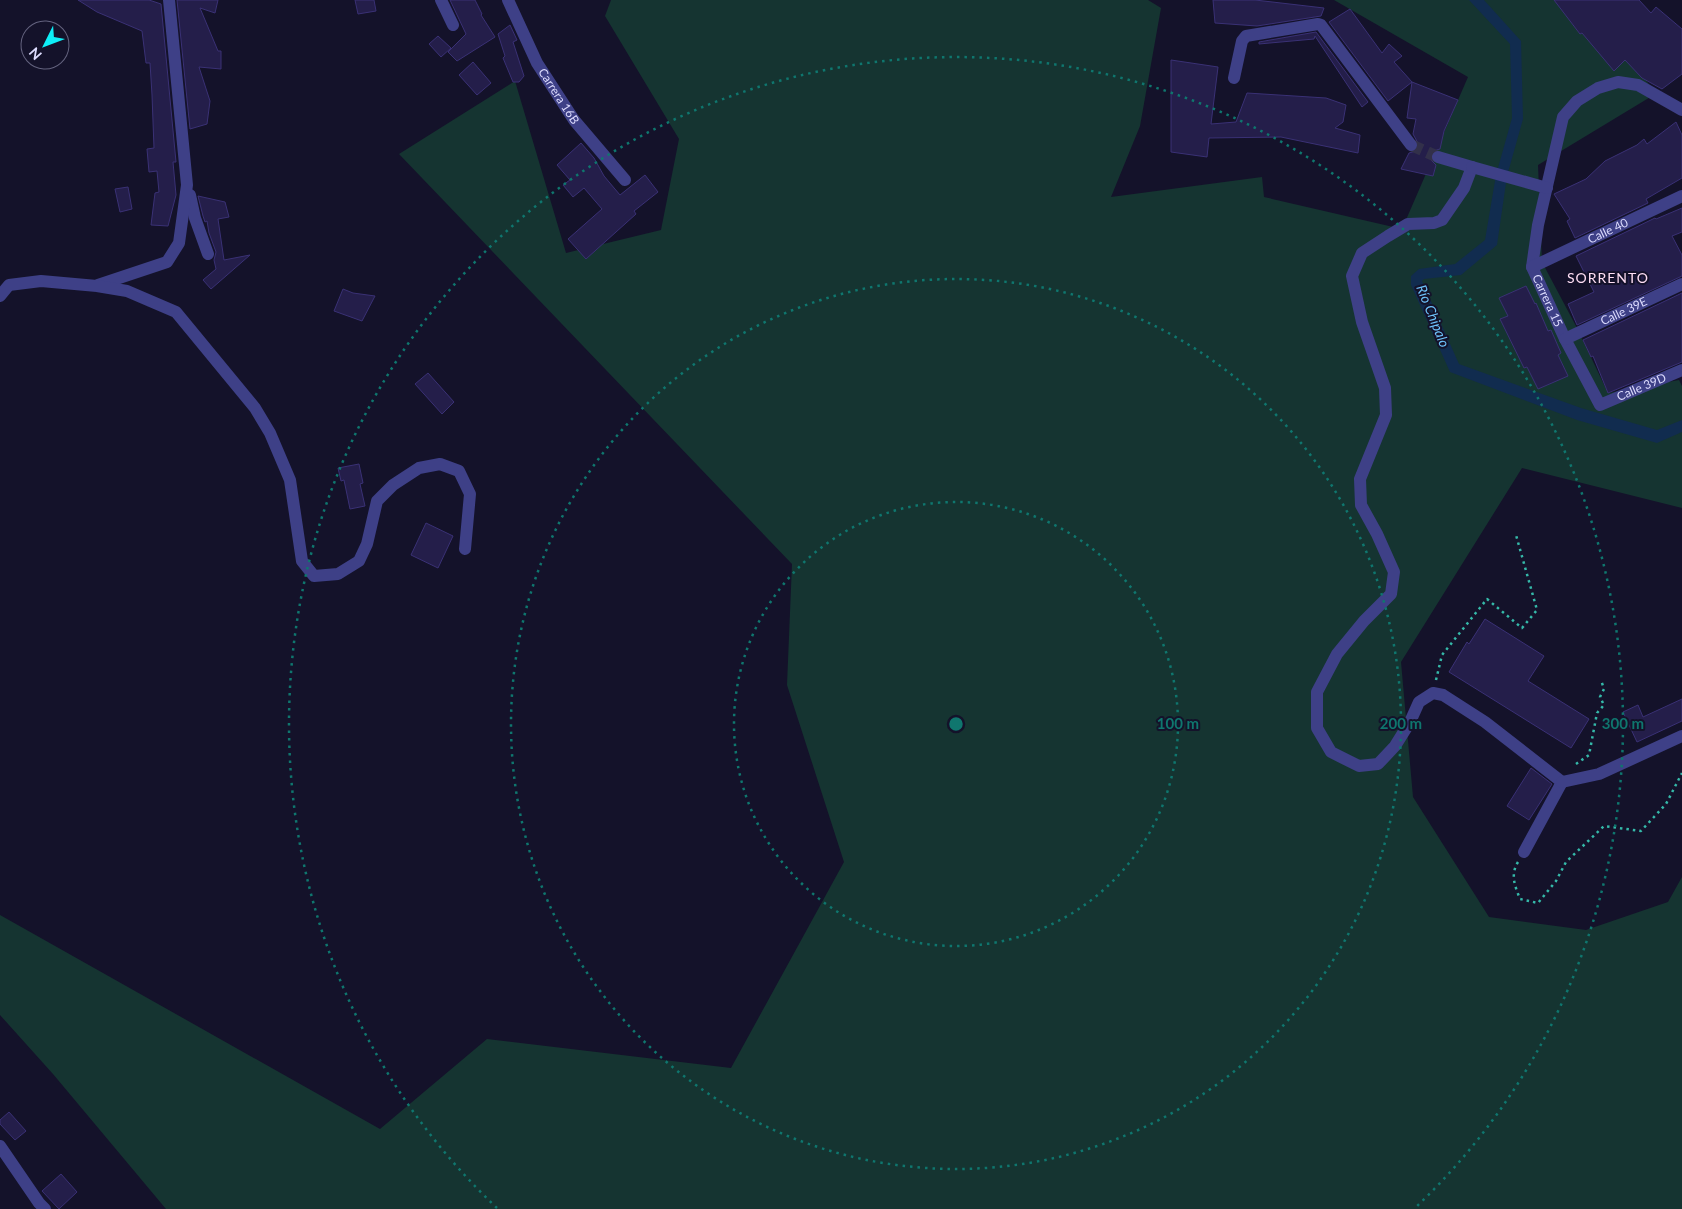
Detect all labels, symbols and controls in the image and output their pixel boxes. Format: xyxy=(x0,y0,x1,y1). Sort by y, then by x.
north arrow xyxy=(20,20,70,70)
text: N xyxy=(25,44,45,64)
street label: Carrera 16B xyxy=(535,65,583,127)
street label: Calle 40 xyxy=(1585,215,1630,247)
district label: SORRENTO xyxy=(1567,269,1649,286)
street label: Carrera 15 xyxy=(1529,272,1566,329)
water label: Río Chipalo xyxy=(1413,282,1454,350)
street label: Calle 39E xyxy=(1598,293,1649,328)
street label: Calle 39D xyxy=(1614,370,1668,404)
text: 100 m xyxy=(1157,714,1199,732)
text: 200 m xyxy=(1380,714,1422,732)
text: 300 m xyxy=(1602,714,1644,732)
centre of rings xyxy=(947,715,965,733)

